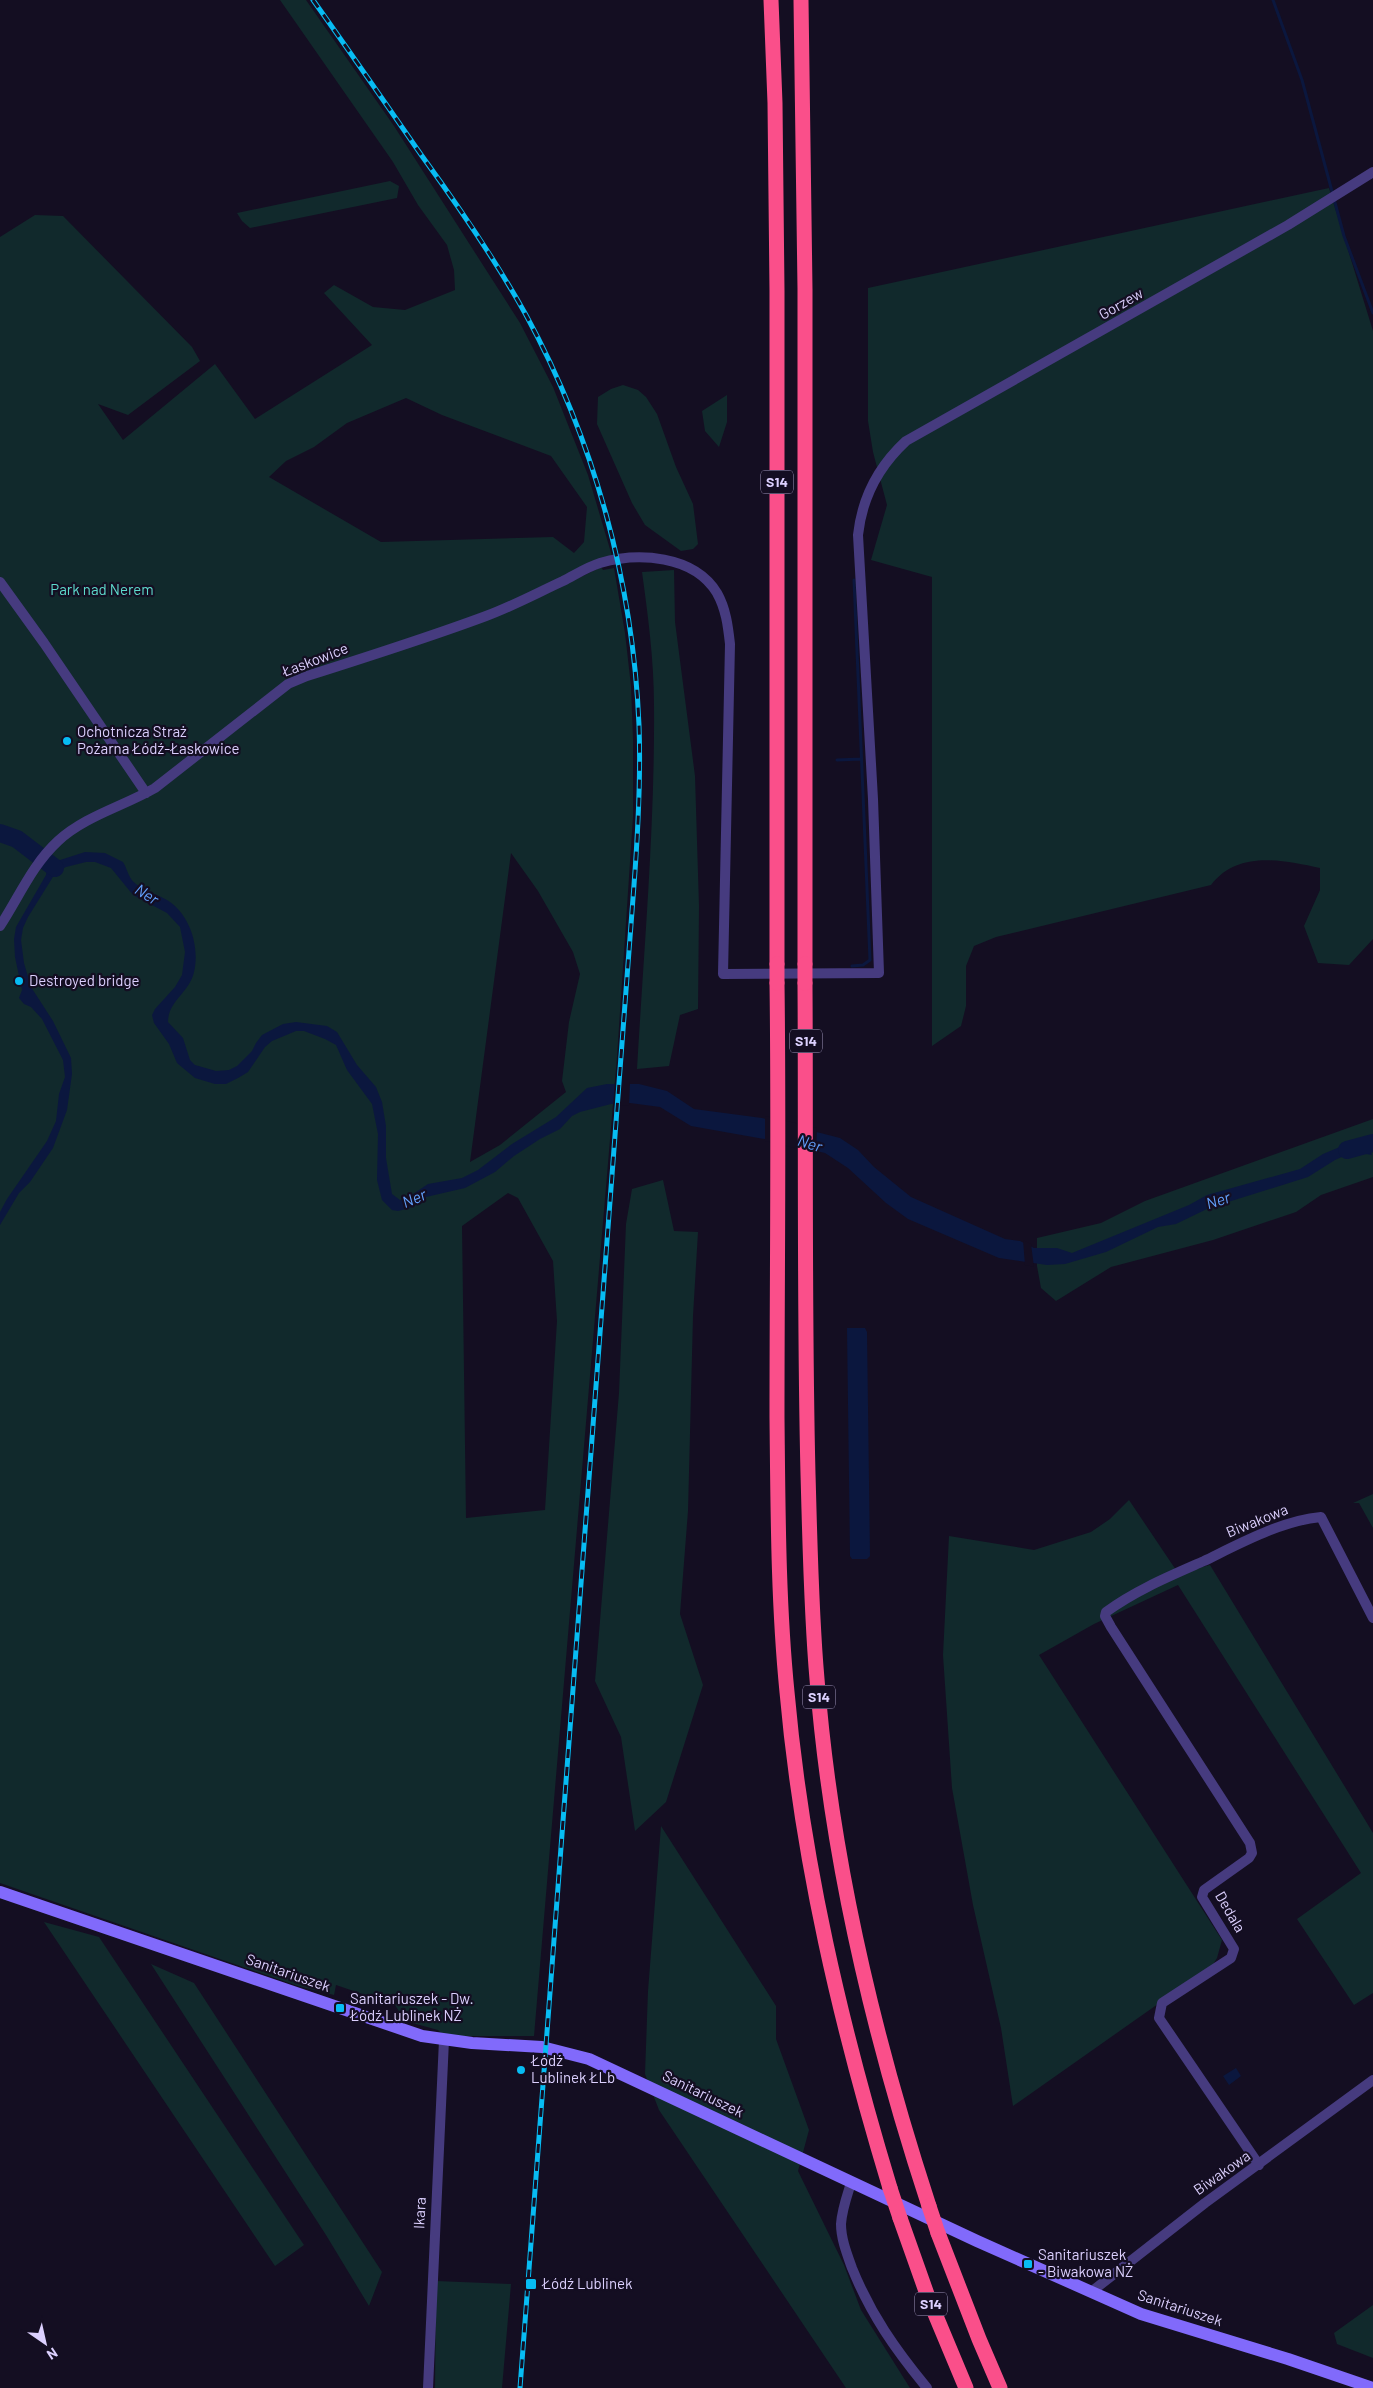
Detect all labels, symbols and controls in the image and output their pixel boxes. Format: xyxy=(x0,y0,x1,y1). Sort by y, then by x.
street label: Gorzew xyxy=(1095,283,1146,323)
road number: S14 xyxy=(761,471,793,494)
park label: Park nad Nerem xyxy=(50,580,154,598)
street label: Łaskowice xyxy=(278,638,350,680)
place label: Ochotnicza Straż Pożarna Łódź-Łaskowice xyxy=(77,722,240,757)
marker: Ochotnicza Straż Pożarna Łódź-Łaskowice xyxy=(61,735,73,747)
water label: Ner xyxy=(132,879,164,909)
place label: Destroyed bridge xyxy=(29,971,140,989)
marker: Destroyed bridge xyxy=(13,975,25,987)
road number: S14 xyxy=(790,1030,822,1052)
water label: Ner xyxy=(796,1130,826,1156)
water label: Ner xyxy=(399,1184,430,1211)
water label: Ner xyxy=(1203,1186,1234,1212)
street label: Biwakowa xyxy=(1223,1500,1290,1541)
road number: S14 xyxy=(803,1685,835,1708)
street label: Dedala xyxy=(1212,1888,1250,1935)
street label: Sanitariuszek xyxy=(244,1949,333,1995)
place label: Sanitariuszek - Dw. Łódź Lublinek NŻ xyxy=(349,1989,474,2024)
marker: Sanitariuszek - Dw. Łódź Lublinek NŻ xyxy=(334,2002,346,2014)
place label: Łódź Lublinek ŁLb xyxy=(530,2051,615,2086)
marker: Łódź Lublinek ŁLb xyxy=(515,2064,527,2076)
street label: Sanitariuszek xyxy=(660,2066,747,2121)
street label: Biwakowa xyxy=(1190,2146,1253,2198)
street label: Ikara xyxy=(409,2196,429,2229)
place label: Sanitariuszek - Biwakowa NŻ xyxy=(1038,2245,1133,2280)
marker: Sanitariuszek - Biwakowa NŻ xyxy=(1022,2258,1034,2270)
place label: Łódź Lublinek xyxy=(541,2274,633,2292)
marker: Łódź Lublinek xyxy=(524,2277,538,2291)
street label: Sanitariuszek xyxy=(1136,2285,1225,2329)
road number: S14 xyxy=(915,2292,947,2316)
north arrow xyxy=(20,2318,70,2368)
text: N xyxy=(44,2345,61,2364)

